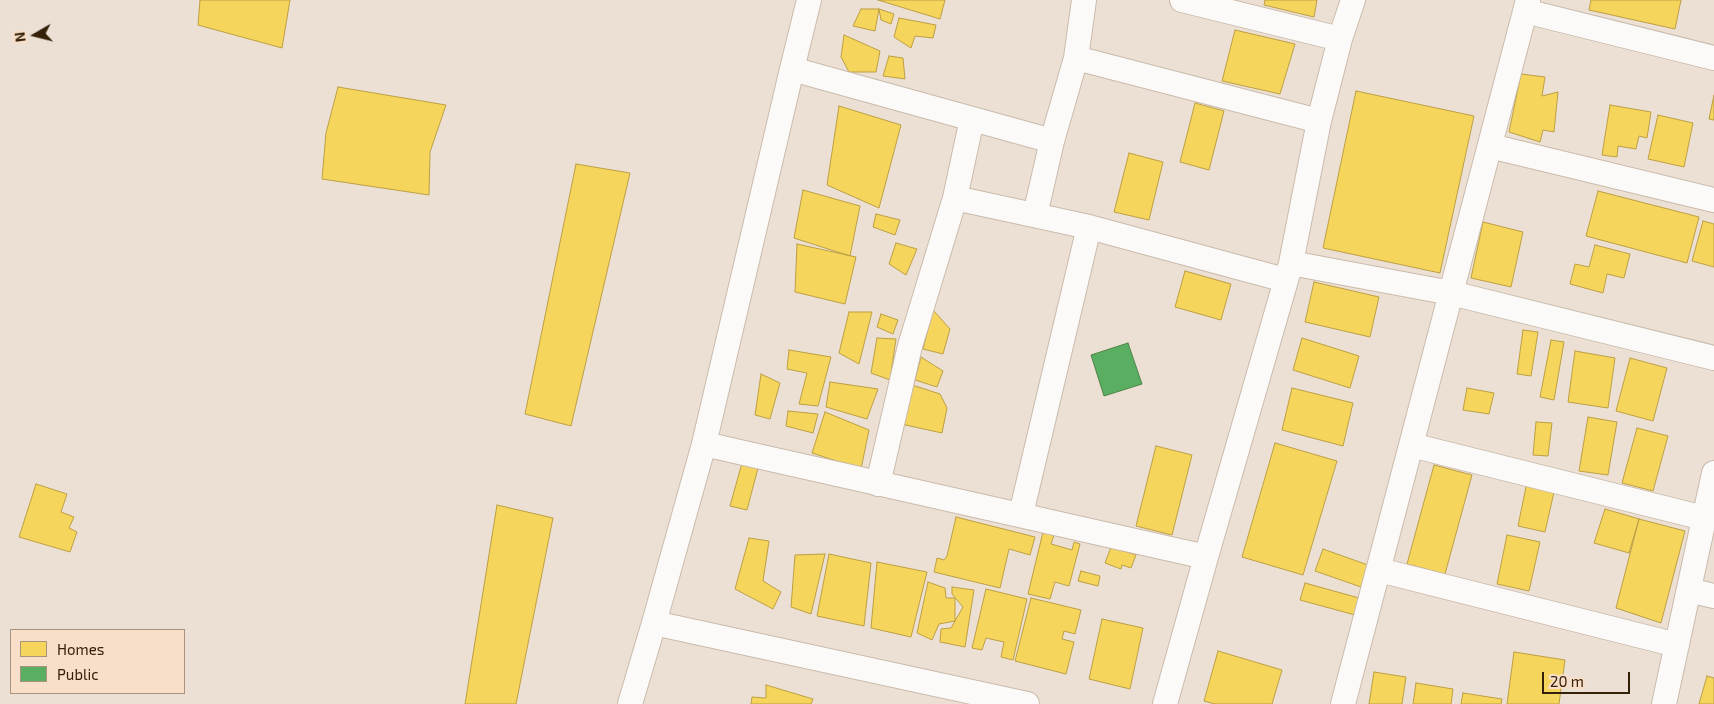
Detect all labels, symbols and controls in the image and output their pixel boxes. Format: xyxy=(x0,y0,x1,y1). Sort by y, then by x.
north arrow xyxy=(10,10,60,60)
text: N xyxy=(11,31,29,43)
legend xyxy=(10,629,185,694)
text: Homes xyxy=(57,640,104,658)
scale bar xyxy=(1544,662,1632,694)
text: Public xyxy=(57,665,98,683)
text: 20 m xyxy=(1550,672,1584,690)

